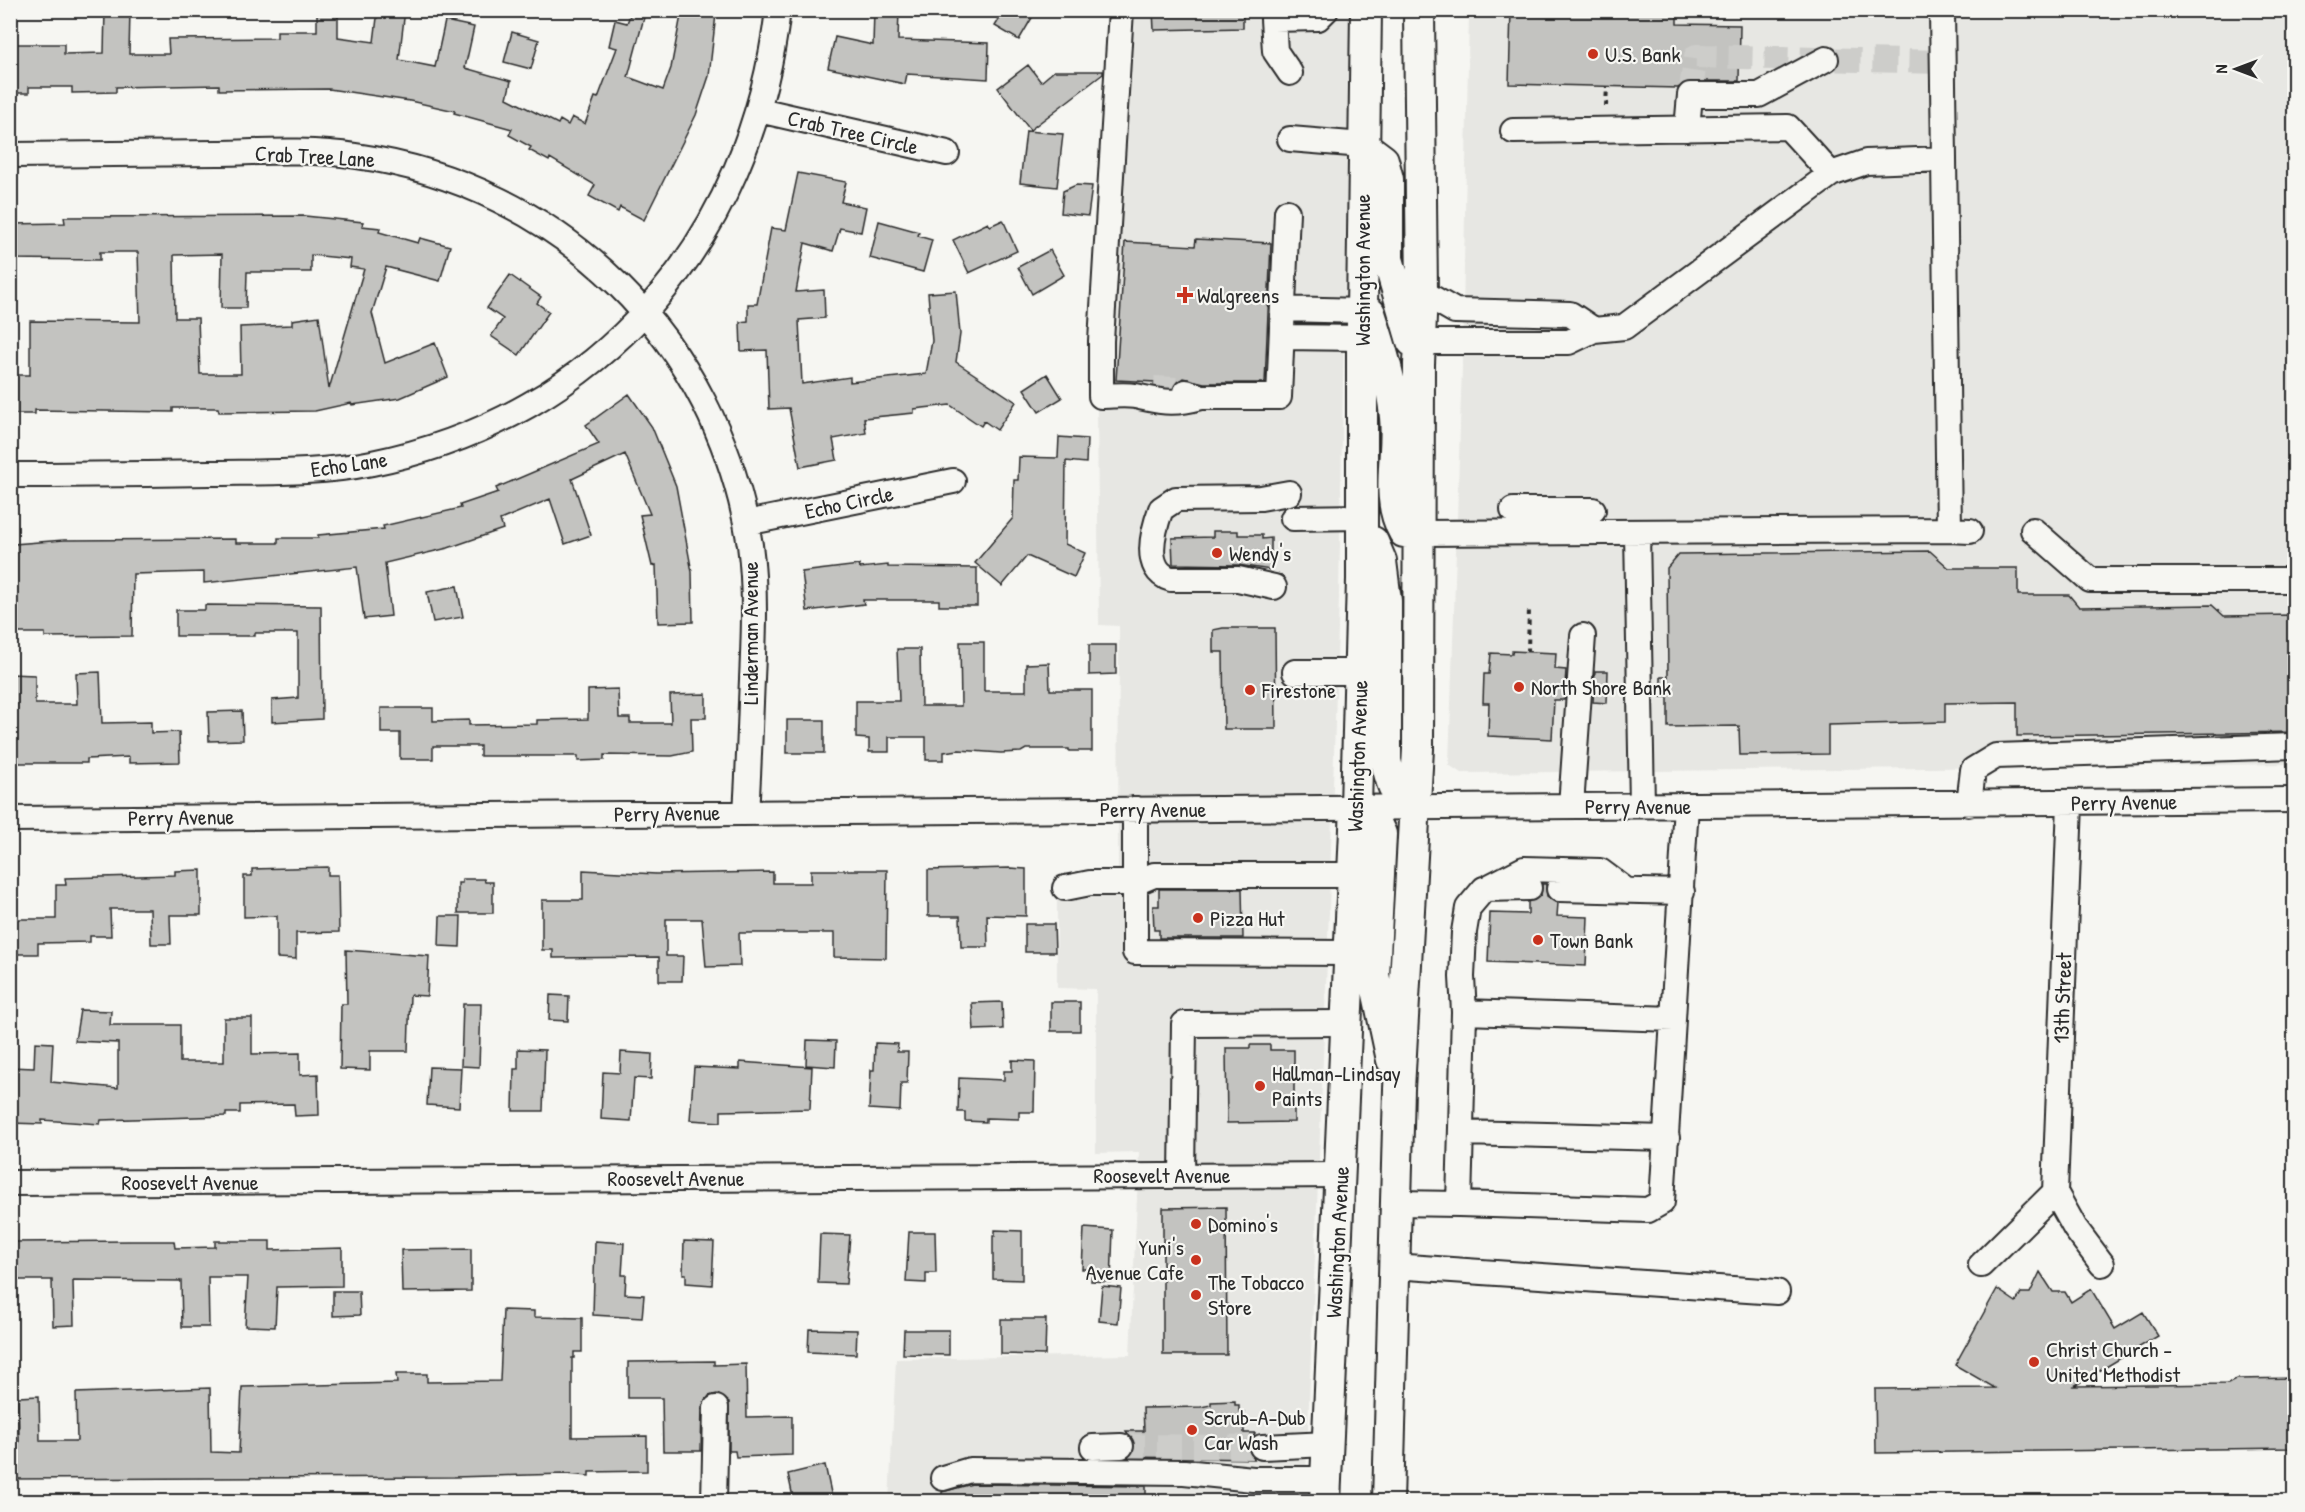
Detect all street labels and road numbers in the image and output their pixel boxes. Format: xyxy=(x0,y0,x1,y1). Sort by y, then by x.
street label: Crab Tree Circle xyxy=(785,102,922,162)
street label: Crab Tree Lane xyxy=(254,138,376,174)
street label: Washington Avenue xyxy=(1347,194,1377,346)
street label: Echo Lane xyxy=(309,444,389,484)
street label: Echo Circle xyxy=(802,478,896,526)
street label: Linderman Avenue xyxy=(735,561,765,705)
street label: Washington Avenue xyxy=(1339,679,1375,832)
street label: Perry Avenue xyxy=(2071,786,2178,818)
street label: Perry Avenue xyxy=(1585,791,1691,821)
street label: Perry Avenue xyxy=(1100,794,1206,824)
street label: Perry Avenue xyxy=(614,797,721,829)
street label: Perry Avenue xyxy=(128,801,235,833)
street label: 13th Street xyxy=(2045,952,2079,1044)
street label: Roosevelt Avenue xyxy=(1094,1160,1231,1190)
street label: Roosevelt Avenue xyxy=(608,1163,745,1193)
street label: Washington Avenue xyxy=(1318,1165,1356,1319)
street label: Roosevelt Avenue xyxy=(122,1167,259,1197)

